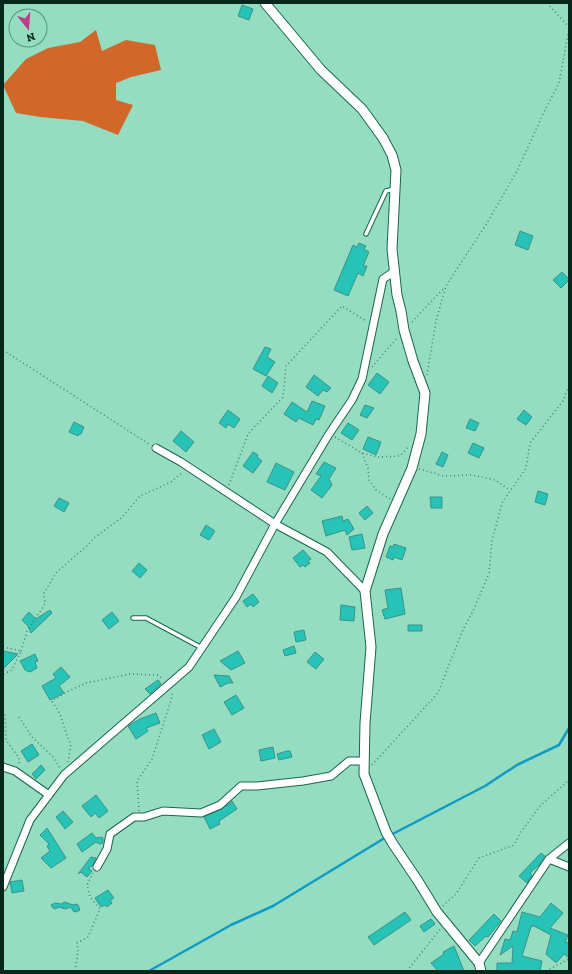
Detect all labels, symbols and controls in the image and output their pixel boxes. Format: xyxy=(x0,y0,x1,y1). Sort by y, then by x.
north arrow xyxy=(8,8,48,48)
text: N xyxy=(24,30,37,45)

